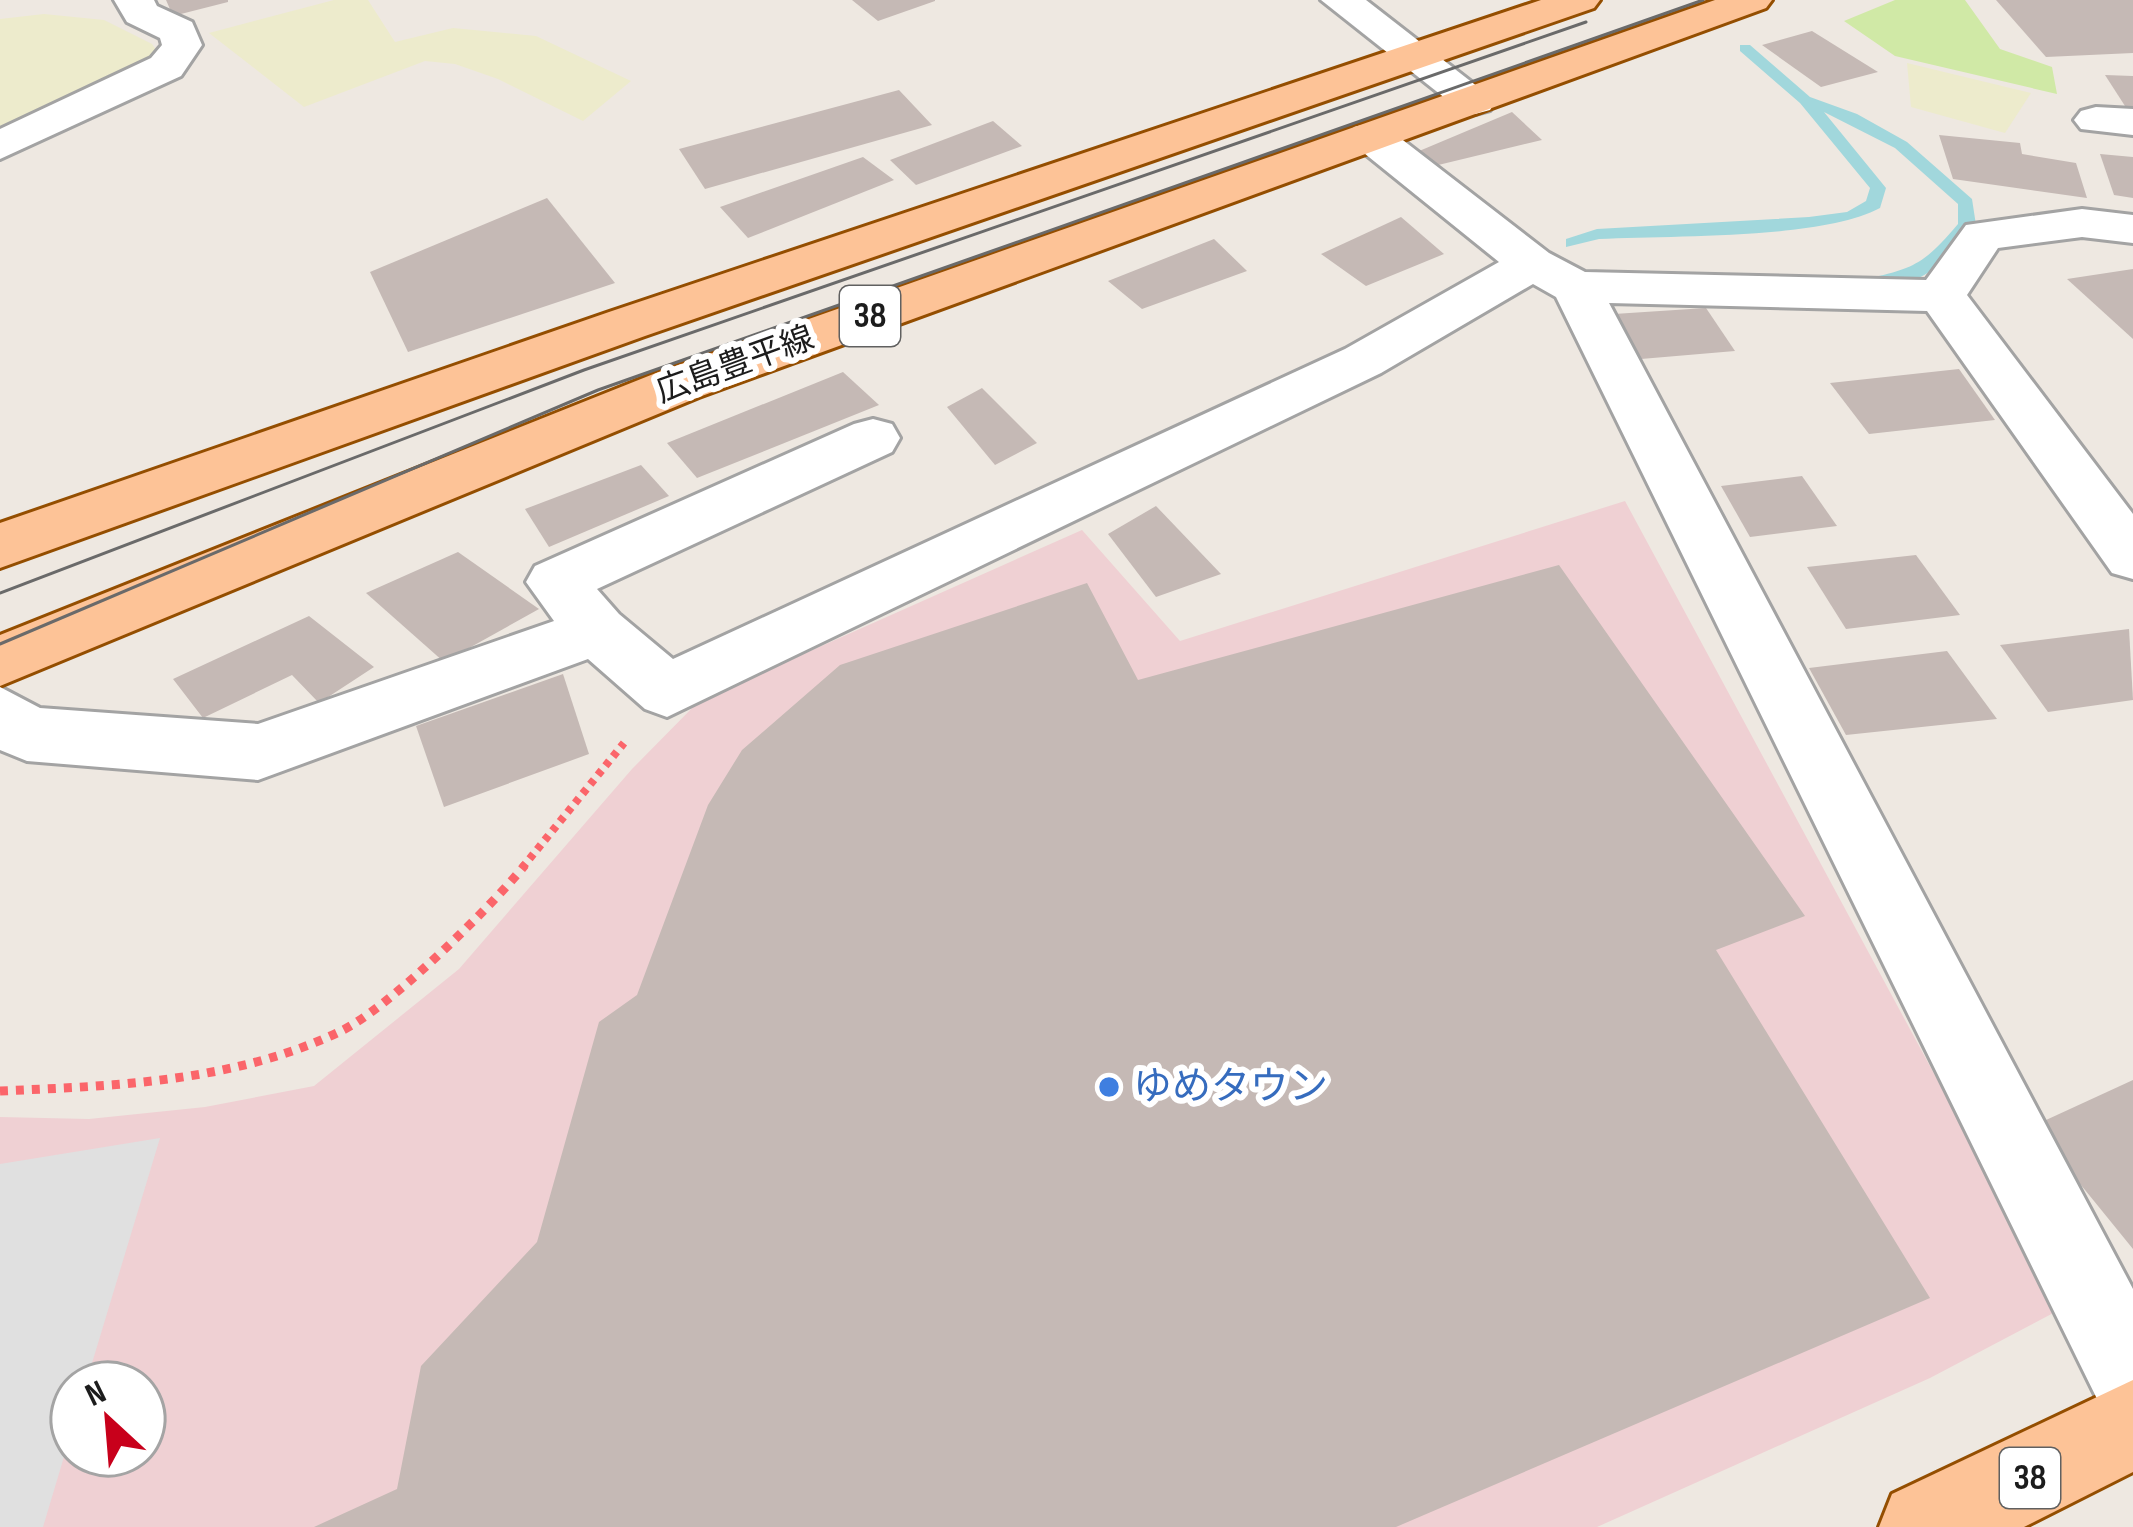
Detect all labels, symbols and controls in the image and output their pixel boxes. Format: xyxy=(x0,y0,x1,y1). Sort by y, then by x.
road number: 38 xyxy=(840,286,900,346)
street label: 広島豊平線 xyxy=(651,318,819,412)
place label: ゆめタウン xyxy=(1133,1064,1328,1111)
marker: ゆめタウン xyxy=(1096,1074,1122,1100)
north arrow xyxy=(48,1359,168,1479)
text: N xyxy=(79,1372,112,1416)
road number: 38 xyxy=(2000,1448,2060,1508)

